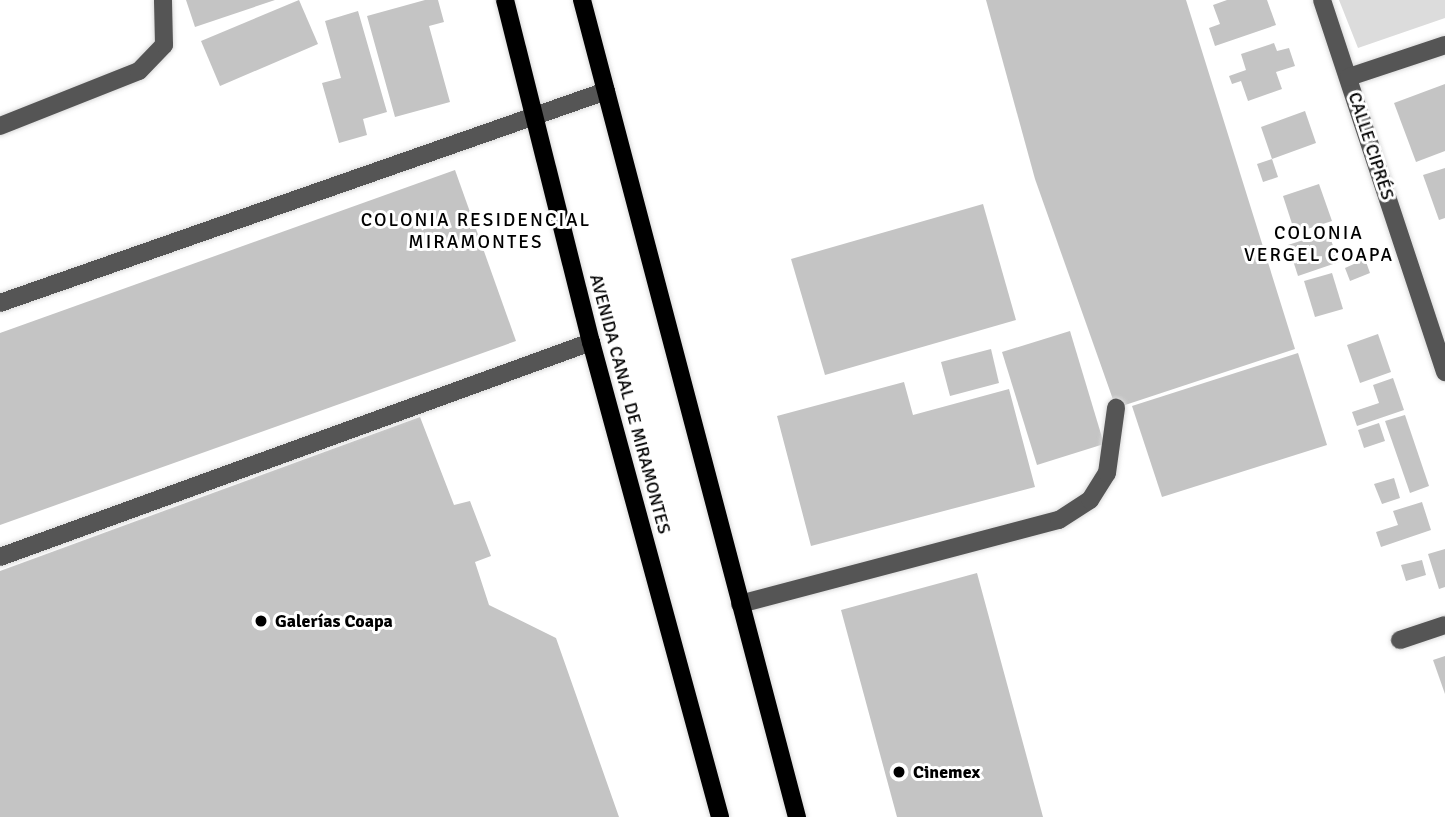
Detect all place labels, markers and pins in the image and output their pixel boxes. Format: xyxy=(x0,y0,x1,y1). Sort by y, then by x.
place label: Galerías Coapa xyxy=(275,610,393,632)
marker: Galerías Coapa xyxy=(253,613,269,629)
place label: Cinemex xyxy=(913,761,980,783)
marker: Cinemex xyxy=(891,764,907,780)

